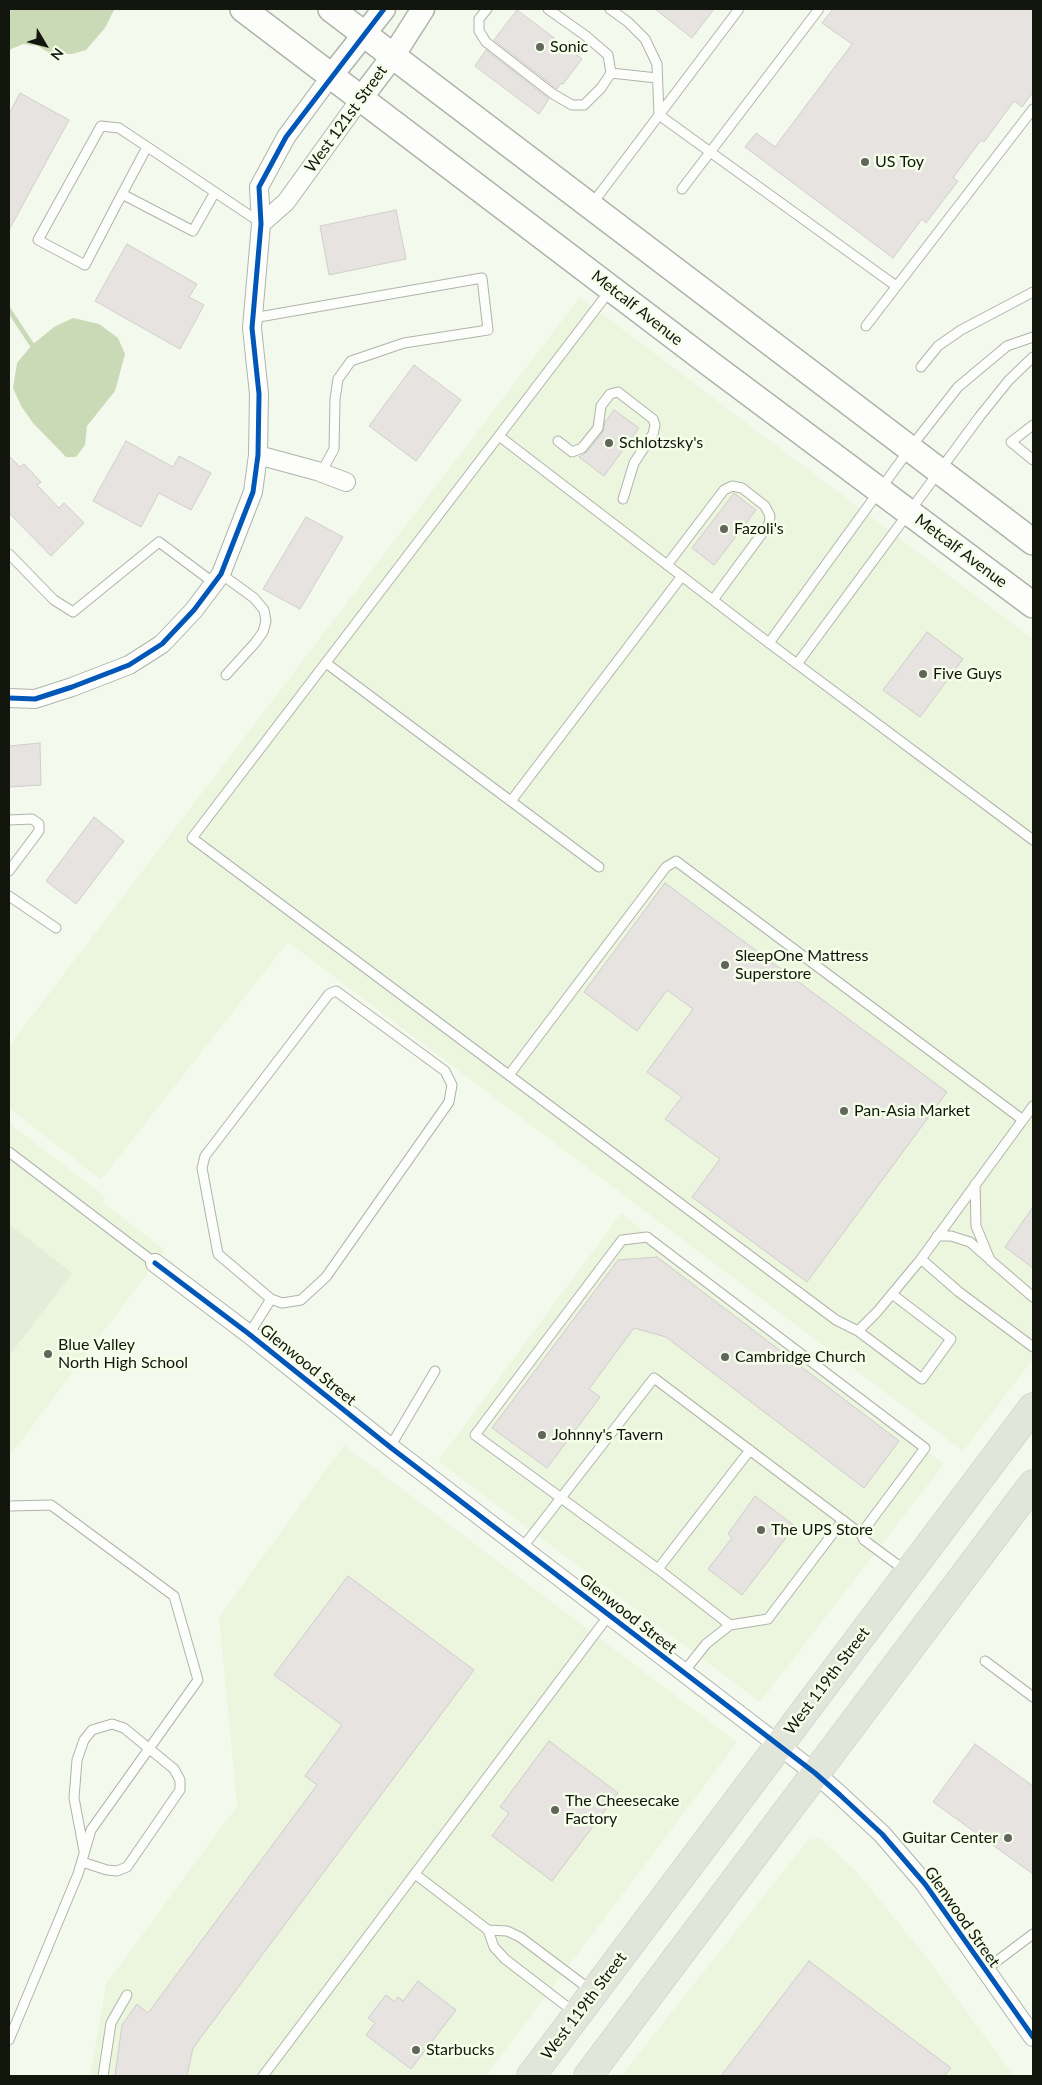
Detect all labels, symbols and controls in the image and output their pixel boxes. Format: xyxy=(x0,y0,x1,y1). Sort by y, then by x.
north arrow xyxy=(20,20,70,70)
place label: Sonic xyxy=(550,37,588,57)
marker: Sonic xyxy=(534,41,546,53)
text: N xyxy=(47,45,67,64)
street label: West 121st Street xyxy=(301,62,391,176)
place label: US Toy xyxy=(875,152,924,172)
marker: US Toy xyxy=(859,156,871,168)
street label: Metcalf Avenue xyxy=(587,266,687,350)
place label: Schlotzsky's xyxy=(619,433,703,453)
marker: Schlotzsky's xyxy=(603,437,615,449)
street label: Metcalf Avenue xyxy=(911,510,1011,592)
place label: Fazoli's xyxy=(734,519,784,539)
marker: Fazoli's xyxy=(718,523,730,535)
place label: Five Guys xyxy=(933,664,1002,684)
marker: Five Guys xyxy=(917,668,929,680)
place label: SleepOne Mattress Superstore xyxy=(735,946,868,984)
marker: SleepOne Mattress Superstore xyxy=(719,959,731,971)
place label: Pan-Asia Market xyxy=(854,1101,970,1121)
marker: Pan-Asia Market xyxy=(838,1105,850,1117)
street label: Glenwood Street xyxy=(256,1320,360,1410)
place label: Blue Valley North High School xyxy=(58,1335,188,1373)
place label: Cambridge Church xyxy=(735,1347,866,1367)
marker: Blue Valley North High School xyxy=(42,1348,54,1360)
marker: Cambridge Church xyxy=(719,1351,731,1363)
place label: Johnny's Tavern xyxy=(552,1425,663,1445)
marker: Johnny's Tavern xyxy=(536,1429,548,1441)
place label: The UPS Store xyxy=(771,1520,873,1540)
marker: The UPS Store xyxy=(755,1524,767,1536)
street label: Glenwood Street xyxy=(575,1570,681,1658)
street label: West 119th Street xyxy=(780,1623,874,1739)
place label: The Cheesecake Factory xyxy=(565,1791,679,1829)
marker: The Cheesecake Factory xyxy=(549,1804,561,1816)
place label: Guitar Center xyxy=(902,1828,998,1848)
marker: Guitar Center xyxy=(1002,1832,1014,1844)
street label: Glenwood Street xyxy=(920,1863,1004,1971)
street label: West 119th Street xyxy=(537,1948,631,2064)
place label: Starbucks xyxy=(426,2040,494,2060)
marker: Starbucks xyxy=(410,2044,422,2056)

